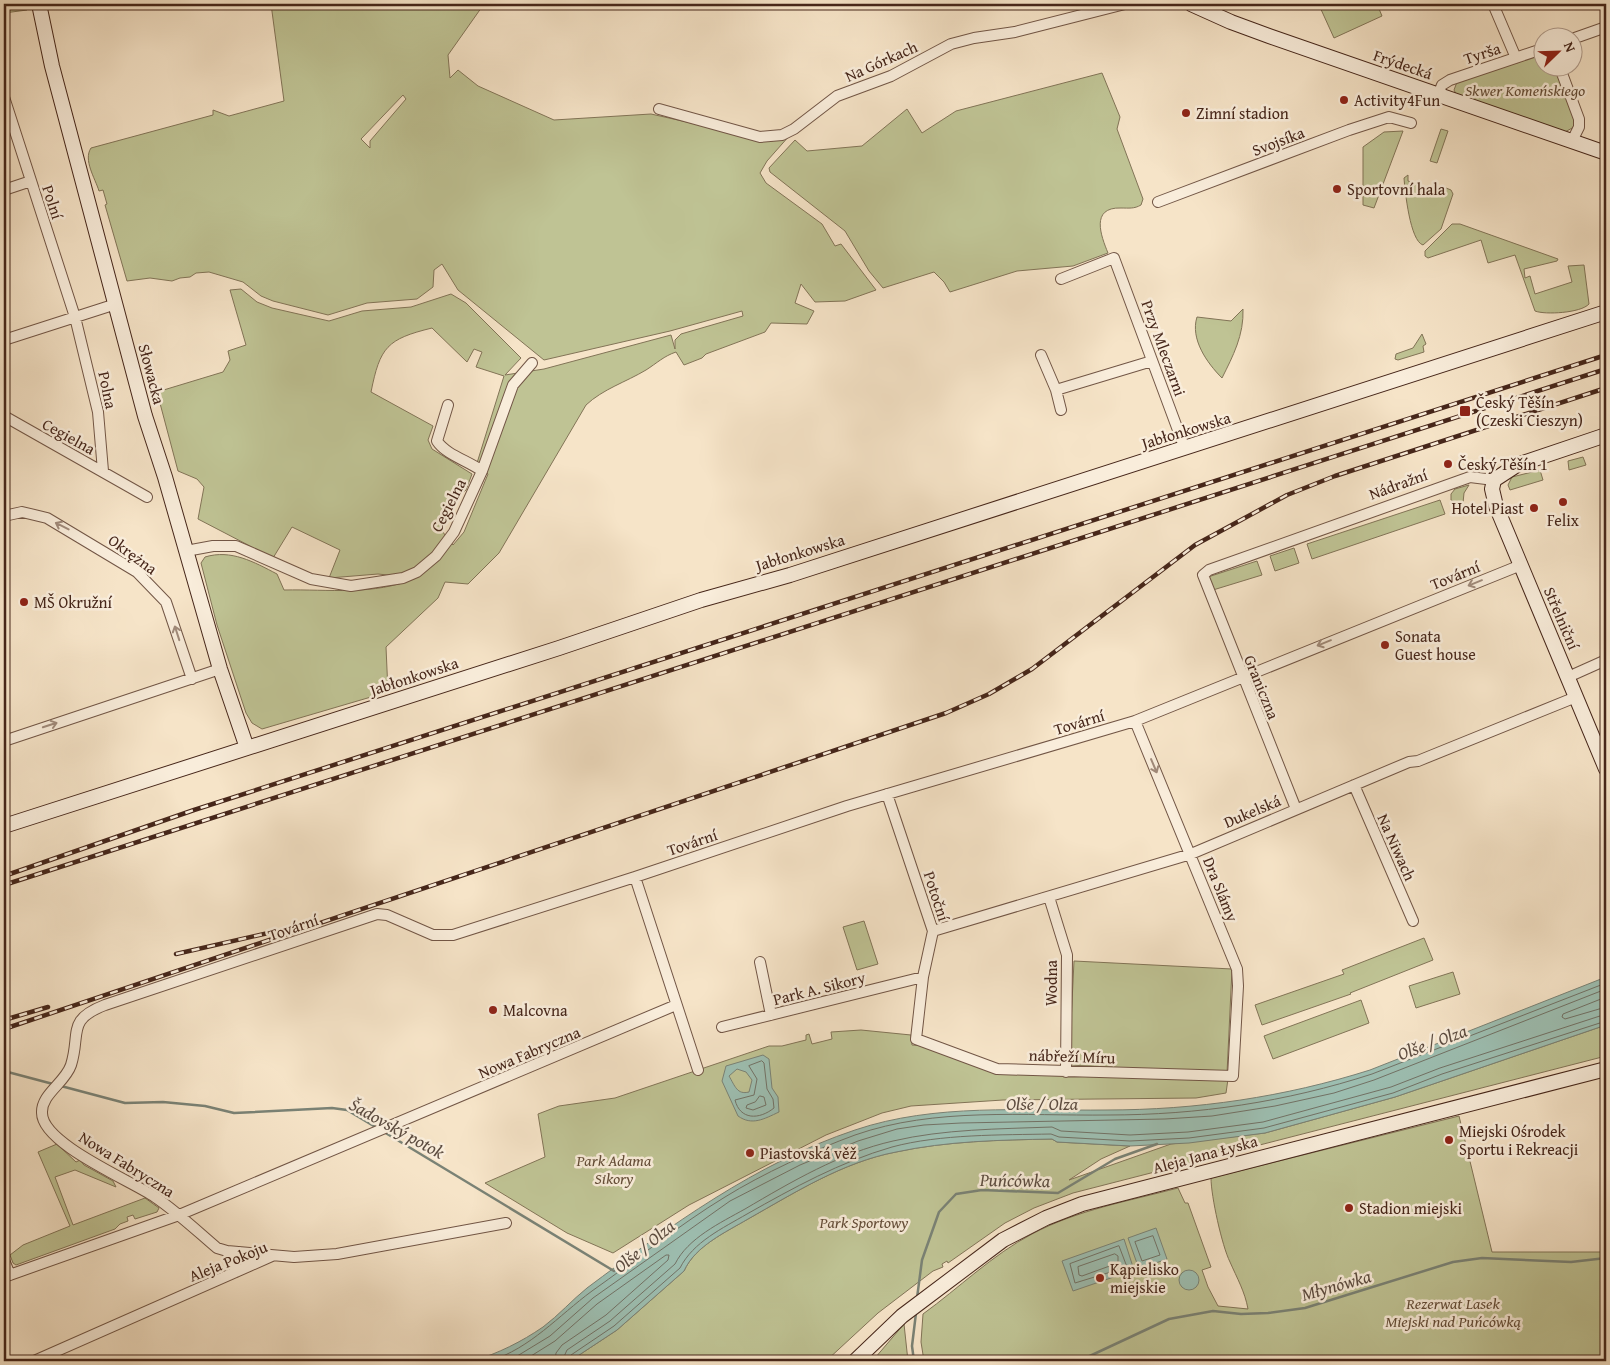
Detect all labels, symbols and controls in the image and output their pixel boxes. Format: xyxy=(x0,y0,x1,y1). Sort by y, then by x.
north arrow xyxy=(1532,28,1582,78)
street label: Na Górkach xyxy=(841,34,921,88)
street label: Tyrša xyxy=(1460,36,1504,70)
text: N xyxy=(1559,39,1581,56)
street label: Frýdecká xyxy=(1370,43,1436,85)
park label: Skwer Komeńskiego xyxy=(1465,78,1585,102)
place label: Activity4Fun xyxy=(1354,88,1440,112)
marker: Activity4Fun xyxy=(1338,94,1350,106)
place label: Zimní stadion xyxy=(1196,101,1289,125)
marker: Zimní stadion xyxy=(1180,107,1192,119)
street label: Svojsíka xyxy=(1248,120,1308,162)
place label: Sportovní hala xyxy=(1347,177,1446,201)
street label: Polní xyxy=(36,182,70,223)
marker: Sportovní hala xyxy=(1331,183,1343,195)
street label: Przy Mleczarni xyxy=(1136,297,1193,400)
street label: Słowacka xyxy=(132,341,172,407)
street label: Polna xyxy=(92,369,124,411)
place label: Český Těšín (Czeski Cieszyn) xyxy=(1476,390,1583,432)
marker: Český Těšín (Czeski Cieszyn) xyxy=(1458,404,1472,418)
street label: Jabłonkowska xyxy=(1137,405,1234,455)
street label: Cegielna xyxy=(38,412,100,461)
place label: Český Těšín 1 xyxy=(1458,452,1548,476)
marker: Český Těšín 1 xyxy=(1442,458,1454,470)
street label: Nádražní xyxy=(1365,462,1431,506)
street label: Cegielna xyxy=(424,474,472,536)
place label: Hotel Piast xyxy=(1451,496,1524,520)
marker: Felix xyxy=(1557,496,1569,508)
marker: Hotel Piast xyxy=(1528,502,1540,514)
place label: Felix xyxy=(1547,508,1580,532)
one-way arrow xyxy=(55,521,70,530)
street label: Jabłonkowska xyxy=(751,527,848,577)
street label: Okrężna xyxy=(103,528,163,580)
street label: Tovární xyxy=(1426,554,1484,596)
one-way arrow xyxy=(1468,579,1483,589)
street label: Střelniční xyxy=(1538,583,1586,654)
place label: MŠ Okružní xyxy=(34,590,113,614)
marker: MŠ Okružní xyxy=(18,596,30,608)
place label: Sonata Guest house xyxy=(1395,624,1476,666)
one-way arrow xyxy=(171,625,181,641)
one-way arrow xyxy=(1317,639,1332,649)
marker: Sonata Guest house xyxy=(1379,639,1391,651)
street label: Jabłonkowska xyxy=(365,650,462,702)
street label: Graniczna xyxy=(1238,651,1286,723)
street label: Tovární xyxy=(1051,703,1108,741)
one-way arrow xyxy=(42,720,58,730)
one-way arrow xyxy=(1150,758,1160,773)
street label: Dukelská xyxy=(1220,788,1285,834)
street label: Na Niwach xyxy=(1372,810,1422,884)
street label: Tovární xyxy=(664,822,721,862)
street label: Dra Slámy xyxy=(1197,853,1245,925)
street label: Potoční xyxy=(918,868,956,925)
street label: Tovární xyxy=(265,907,322,947)
street label: Wodna xyxy=(1039,959,1063,1006)
street label: Park A. Sikory xyxy=(770,965,868,1011)
place label: Malcovna xyxy=(503,998,568,1022)
marker: Malcovna xyxy=(487,1004,499,1016)
water label: Olše / Olza xyxy=(1393,1017,1471,1067)
street label: Nowa Fabryczna xyxy=(474,1020,584,1084)
street label: nábřeží Míru xyxy=(1028,1042,1116,1070)
water label: Olše / Olza xyxy=(1006,1090,1079,1117)
water label: Šadovský potok xyxy=(344,1091,450,1166)
place label: Miejski Ośrodek Sportu i Rekreacji xyxy=(1459,1119,1579,1161)
street label: Nowa Fabryczna xyxy=(75,1125,180,1203)
street label: Aleja Jana Łyska xyxy=(1150,1128,1260,1180)
marker: Miejski Ośrodek Sportu i Rekreacji xyxy=(1443,1134,1455,1146)
place label: Piastovská věž xyxy=(760,1141,857,1165)
marker: Piastovská věž xyxy=(744,1147,756,1159)
park label: Park Adama Sikory xyxy=(576,1148,652,1190)
water label: Puńcówka xyxy=(979,1166,1051,1194)
place label: Stadion miejski xyxy=(1359,1196,1463,1220)
marker: Stadion miejski xyxy=(1343,1202,1355,1214)
park label: Park Sportowy xyxy=(819,1210,909,1234)
water label: Olše / Olza xyxy=(607,1212,681,1279)
street label: Aleja Pokoju xyxy=(185,1234,271,1288)
place label: Kąpielisko miejskie xyxy=(1110,1257,1179,1299)
water label: Młynówka xyxy=(1298,1262,1375,1308)
marker: Kąpielisko miejskie xyxy=(1094,1272,1106,1284)
park label: Rezerwat Lasek Miejski nad Puńcówką xyxy=(1385,1291,1522,1333)

